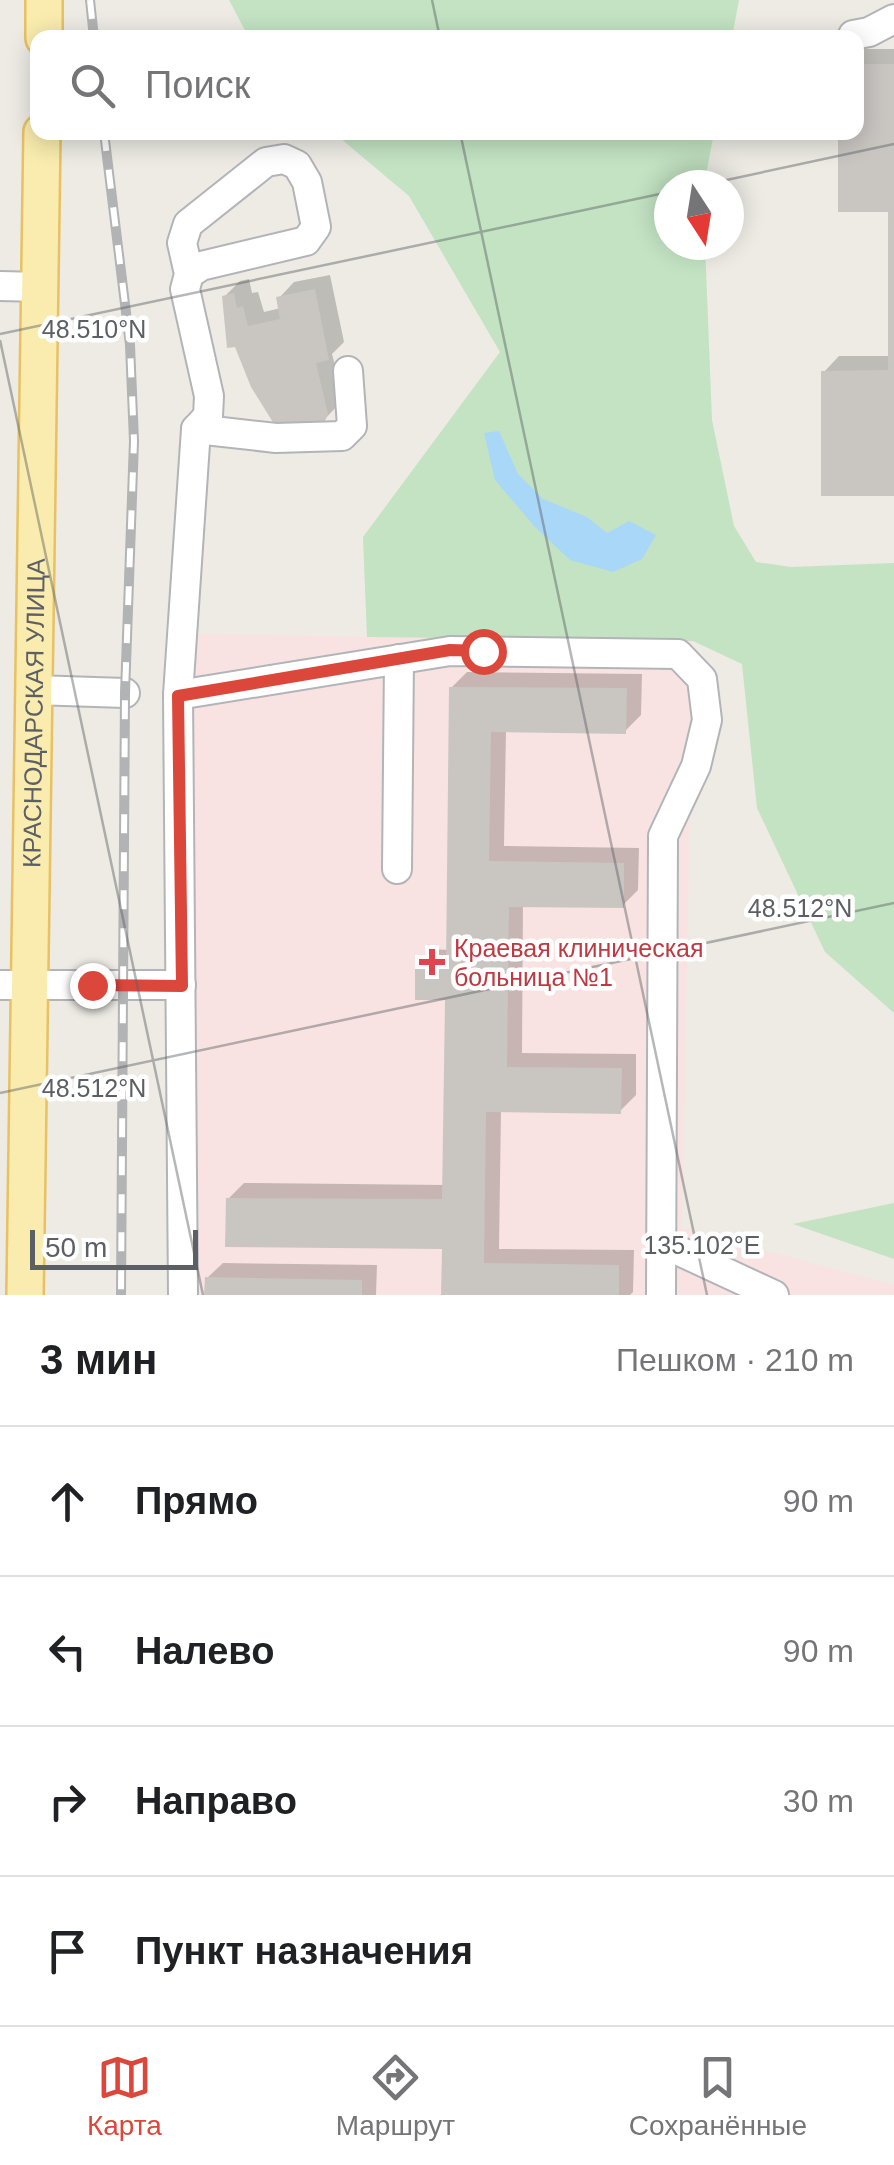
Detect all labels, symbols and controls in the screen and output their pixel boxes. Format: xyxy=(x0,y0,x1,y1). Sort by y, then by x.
search box xyxy=(30,30,864,140)
icon: search xyxy=(65,58,120,113)
text: Поиск xyxy=(145,64,250,106)
north arrow xyxy=(654,170,744,260)
text: 48.510°N xyxy=(42,315,146,343)
street label: КРАСНОДАРСКАЯ УЛИЦА xyxy=(17,558,50,868)
route start xyxy=(461,629,507,675)
text: 48.512°N xyxy=(748,894,852,922)
place label: Краевая клиническая больница №1 xyxy=(454,934,704,991)
marker: Краевая клиническая больница №1 xyxy=(419,949,445,975)
route end xyxy=(70,963,116,1009)
text: 48.512°N xyxy=(42,1074,146,1102)
scale bar xyxy=(30,1225,198,1270)
text: 135.102°E xyxy=(643,1231,761,1259)
text: 50 m xyxy=(45,1232,107,1263)
text: 3 мин xyxy=(40,1336,157,1383)
text: Пешком · 210 m xyxy=(616,1342,854,1378)
icon: ahead xyxy=(40,1474,95,1529)
text: Прямо xyxy=(135,1480,258,1522)
text: 90 m xyxy=(783,1483,854,1519)
icon: left xyxy=(40,1624,95,1679)
text: Налево xyxy=(135,1630,274,1672)
text: 90 m xyxy=(783,1633,854,1669)
icon: right xyxy=(40,1774,95,1829)
text: Направо xyxy=(135,1780,297,1822)
text: 30 m xyxy=(783,1783,854,1819)
icon: arrive xyxy=(40,1924,95,1979)
text: Пункт назначения xyxy=(135,1930,473,1972)
tab: Карта xyxy=(87,2050,162,2142)
tab: Маршрут xyxy=(336,2050,455,2142)
tab: Сохранённые xyxy=(629,2050,807,2142)

